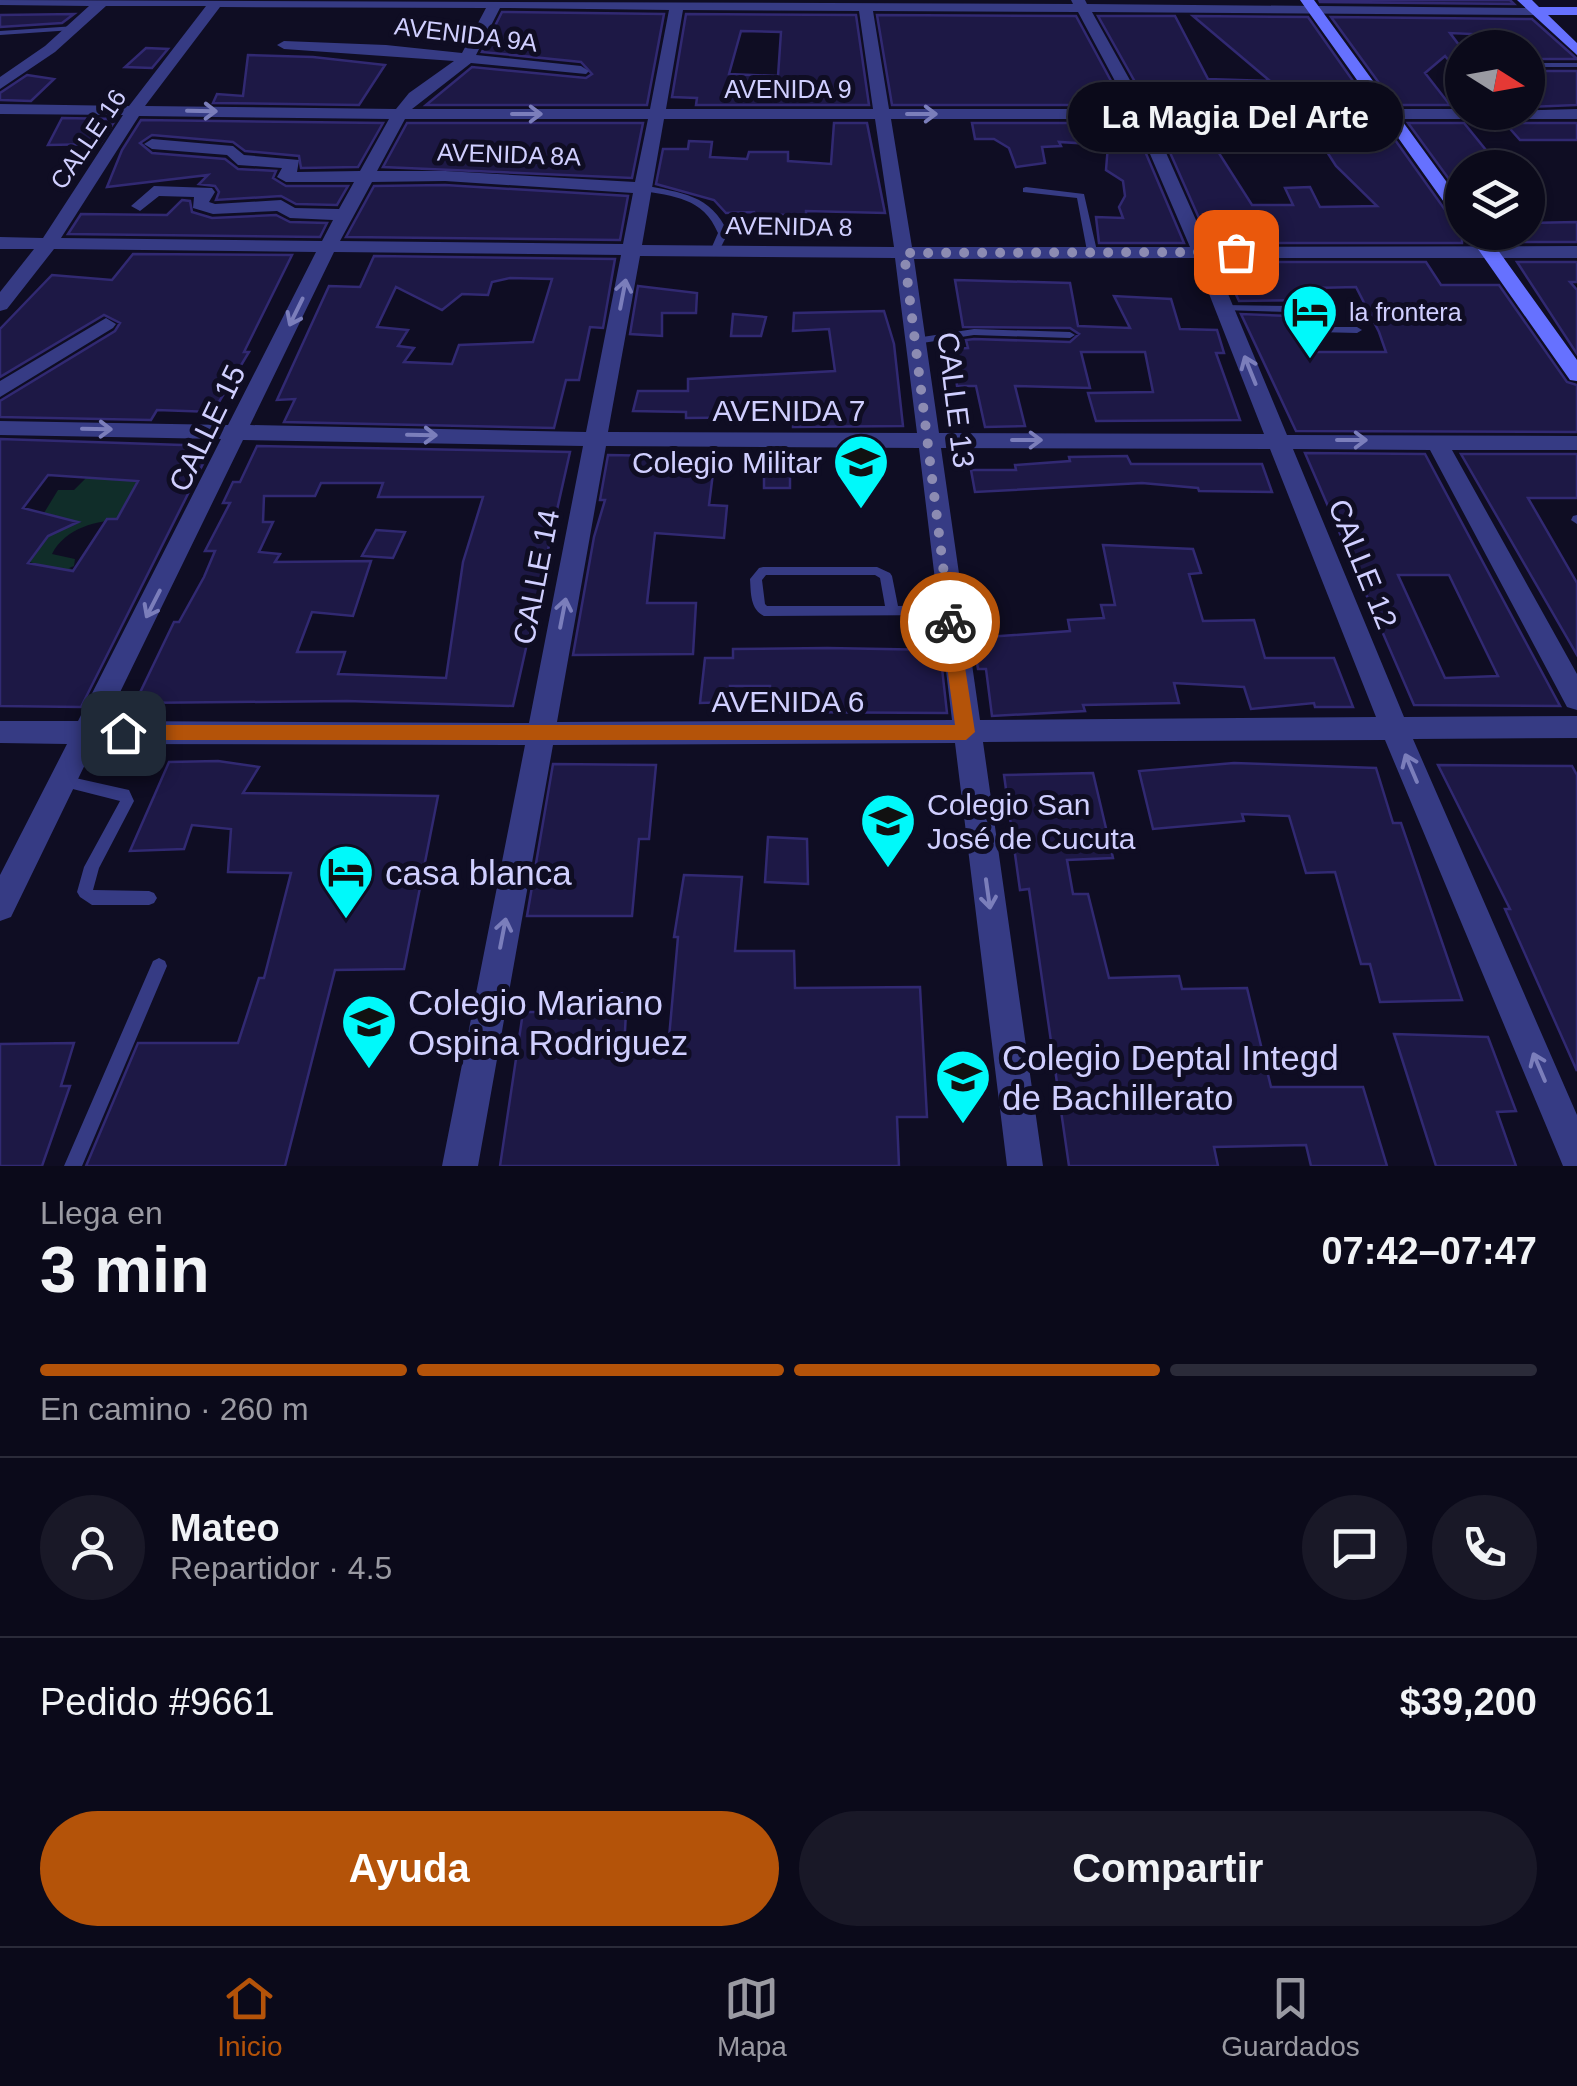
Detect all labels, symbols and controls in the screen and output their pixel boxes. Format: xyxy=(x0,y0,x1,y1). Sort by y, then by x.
street label: AVENIDA 9A xyxy=(393,11,540,57)
north arrow xyxy=(1445,30,1545,130)
map controls xyxy=(1445,30,1545,250)
street label: AVENIDA 9 xyxy=(724,75,852,103)
callout: La Magia Del Arte xyxy=(1068,82,1404,152)
street label: CALLE 16 xyxy=(45,84,131,194)
text: La Magia Del Arte xyxy=(1102,99,1369,135)
one-way arrow xyxy=(186,101,218,120)
one-way arrow xyxy=(510,104,543,124)
one-way arrow xyxy=(906,104,938,124)
street label: AVENIDA 8A xyxy=(437,137,582,171)
button: layers xyxy=(1445,150,1545,250)
pin xyxy=(1194,210,1279,295)
street label: AVENIDA 8 xyxy=(725,211,853,241)
icon: bag xyxy=(1209,225,1264,280)
one-way arrow xyxy=(614,278,633,310)
hotel icon: la frontera xyxy=(1280,282,1340,361)
one-way arrow xyxy=(285,297,304,327)
place label: la frontera xyxy=(1349,298,1462,326)
street label: CALLE 13 xyxy=(931,330,981,470)
one-way arrow xyxy=(1240,355,1258,386)
street label: CALLE 15 xyxy=(162,359,252,497)
street label: AVENIDA 7 xyxy=(713,394,865,427)
one-way arrow xyxy=(81,420,113,439)
one-way arrow xyxy=(406,426,438,444)
one-way arrow xyxy=(1010,430,1043,450)
one-way arrow xyxy=(1336,430,1368,450)
school or university icon: Colegio Militar xyxy=(831,432,891,511)
place label: Colegio Militar xyxy=(632,446,822,479)
street label: CALLE 12 xyxy=(1322,494,1404,634)
street label: CALLE 14 xyxy=(507,507,565,647)
courier xyxy=(900,572,1000,672)
one-way arrow xyxy=(143,589,162,619)
icon: bike xyxy=(923,595,978,650)
one-way arrow xyxy=(554,598,573,630)
street label: AVENIDA 6 xyxy=(712,685,864,718)
pin xyxy=(81,691,166,776)
icon: home xyxy=(96,706,151,761)
one-way arrow xyxy=(1401,753,1419,784)
place label: Colegio San José de Cucuta xyxy=(927,788,1136,855)
school or university icon: Colegio San José de Cucuta xyxy=(858,791,918,870)
hotel icon: casa blanca xyxy=(316,842,376,921)
place label: casa blanca xyxy=(385,853,572,892)
one-way arrow xyxy=(979,877,997,909)
one-way arrow xyxy=(494,917,513,949)
place label: Colegio Mariano Ospina Rodriguez xyxy=(408,983,688,1062)
school or university icon: Colegio Mariano Ospina Rodriguez xyxy=(339,992,399,1071)
place label: Colegio Deptal Integd de Bachillerato xyxy=(1002,1038,1339,1117)
school or university icon: Colegio Deptal Integd de Bachillerato xyxy=(933,1047,993,1126)
one-way arrow xyxy=(1529,1052,1547,1083)
text: Llega en xyxy=(40,1195,163,1231)
text: 07:42–07:47 xyxy=(1321,1230,1537,1272)
text: 3 min xyxy=(40,1233,210,1306)
text: En camino · 260 m xyxy=(40,1391,309,1427)
button: person xyxy=(40,1495,145,1600)
button: chat xyxy=(1302,1495,1407,1600)
button: phone xyxy=(1432,1495,1537,1600)
text: Mateo xyxy=(170,1507,280,1549)
text: Repartidor · 4.5 xyxy=(170,1550,392,1586)
text: Pedido #9661 xyxy=(40,1681,275,1723)
text: $39,200 xyxy=(1400,1681,1537,1723)
button: Ayuda xyxy=(40,1811,779,1926)
button: Compartir xyxy=(799,1811,1537,1926)
tab: Inicio xyxy=(217,1971,283,2063)
tab: Mapa xyxy=(717,1971,787,2063)
tab: Guardados xyxy=(1221,1971,1360,2063)

